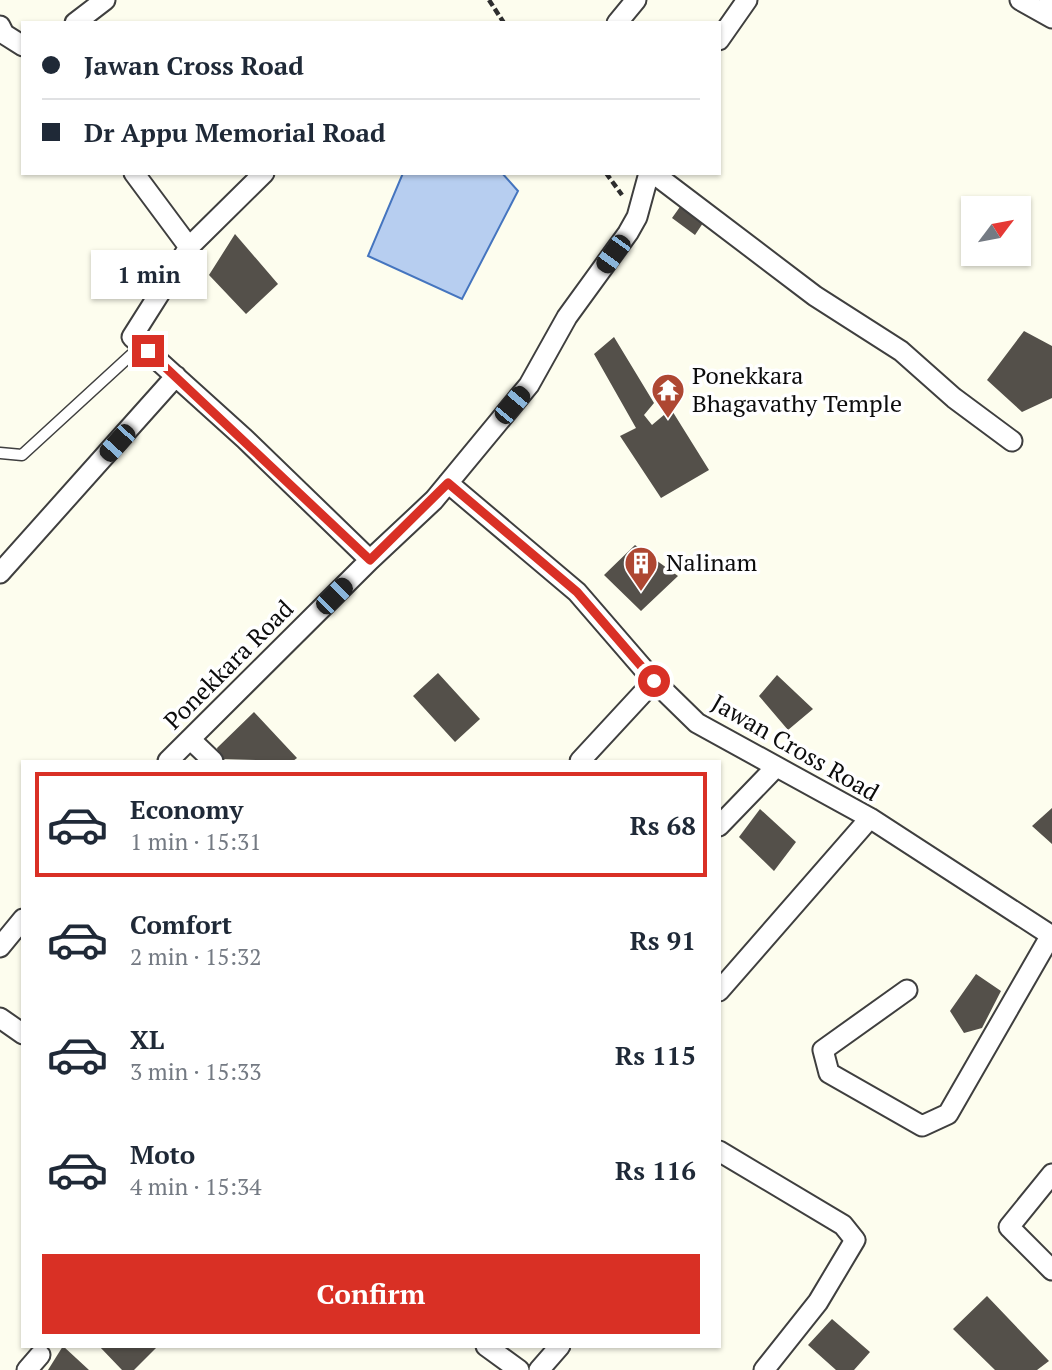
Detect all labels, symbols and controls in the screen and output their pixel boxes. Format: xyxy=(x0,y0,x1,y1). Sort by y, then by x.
text: Jawan Cross Road xyxy=(84,48,304,82)
text: Dr Appu Memorial Road xyxy=(84,115,386,149)
north arrow xyxy=(961,196,1031,266)
map controls xyxy=(961,196,1031,266)
car xyxy=(593,231,634,277)
callout: 1 min xyxy=(90,250,206,298)
text: 1 min xyxy=(118,259,180,290)
route end xyxy=(132,335,164,367)
place label: Ponekkara Bhagavathy Temple xyxy=(692,359,902,419)
temple icon: Ponekkara Bhagavathy Temple xyxy=(649,371,687,420)
car xyxy=(491,382,534,428)
car xyxy=(96,420,139,466)
building icon: Nalinam xyxy=(622,544,660,593)
place label: Nalinam xyxy=(666,546,758,578)
car xyxy=(312,574,357,618)
street label: Ponekkara Road xyxy=(157,593,300,736)
route start xyxy=(638,665,670,697)
street label: Jawan Cross Road xyxy=(706,686,885,808)
text: Economy xyxy=(130,792,243,826)
icon: car xyxy=(46,793,109,856)
text: Rs 68 xyxy=(630,808,696,842)
text: 1 min · 15:31 xyxy=(130,826,262,857)
text: Comfort xyxy=(130,907,232,941)
icon: car xyxy=(46,908,109,971)
text: Rs 91 xyxy=(630,923,696,957)
text: 2 min · 15:32 xyxy=(130,941,262,972)
text: XL xyxy=(130,1022,164,1056)
icon: car xyxy=(46,1023,109,1086)
text: Rs 115 xyxy=(615,1038,696,1072)
text: 3 min · 15:33 xyxy=(130,1056,262,1087)
text: Moto xyxy=(130,1137,195,1171)
icon: car xyxy=(46,1138,109,1201)
text: Rs 116 xyxy=(615,1153,696,1187)
text: 4 min · 15:34 xyxy=(130,1171,262,1202)
button: Confirm xyxy=(42,1254,700,1334)

